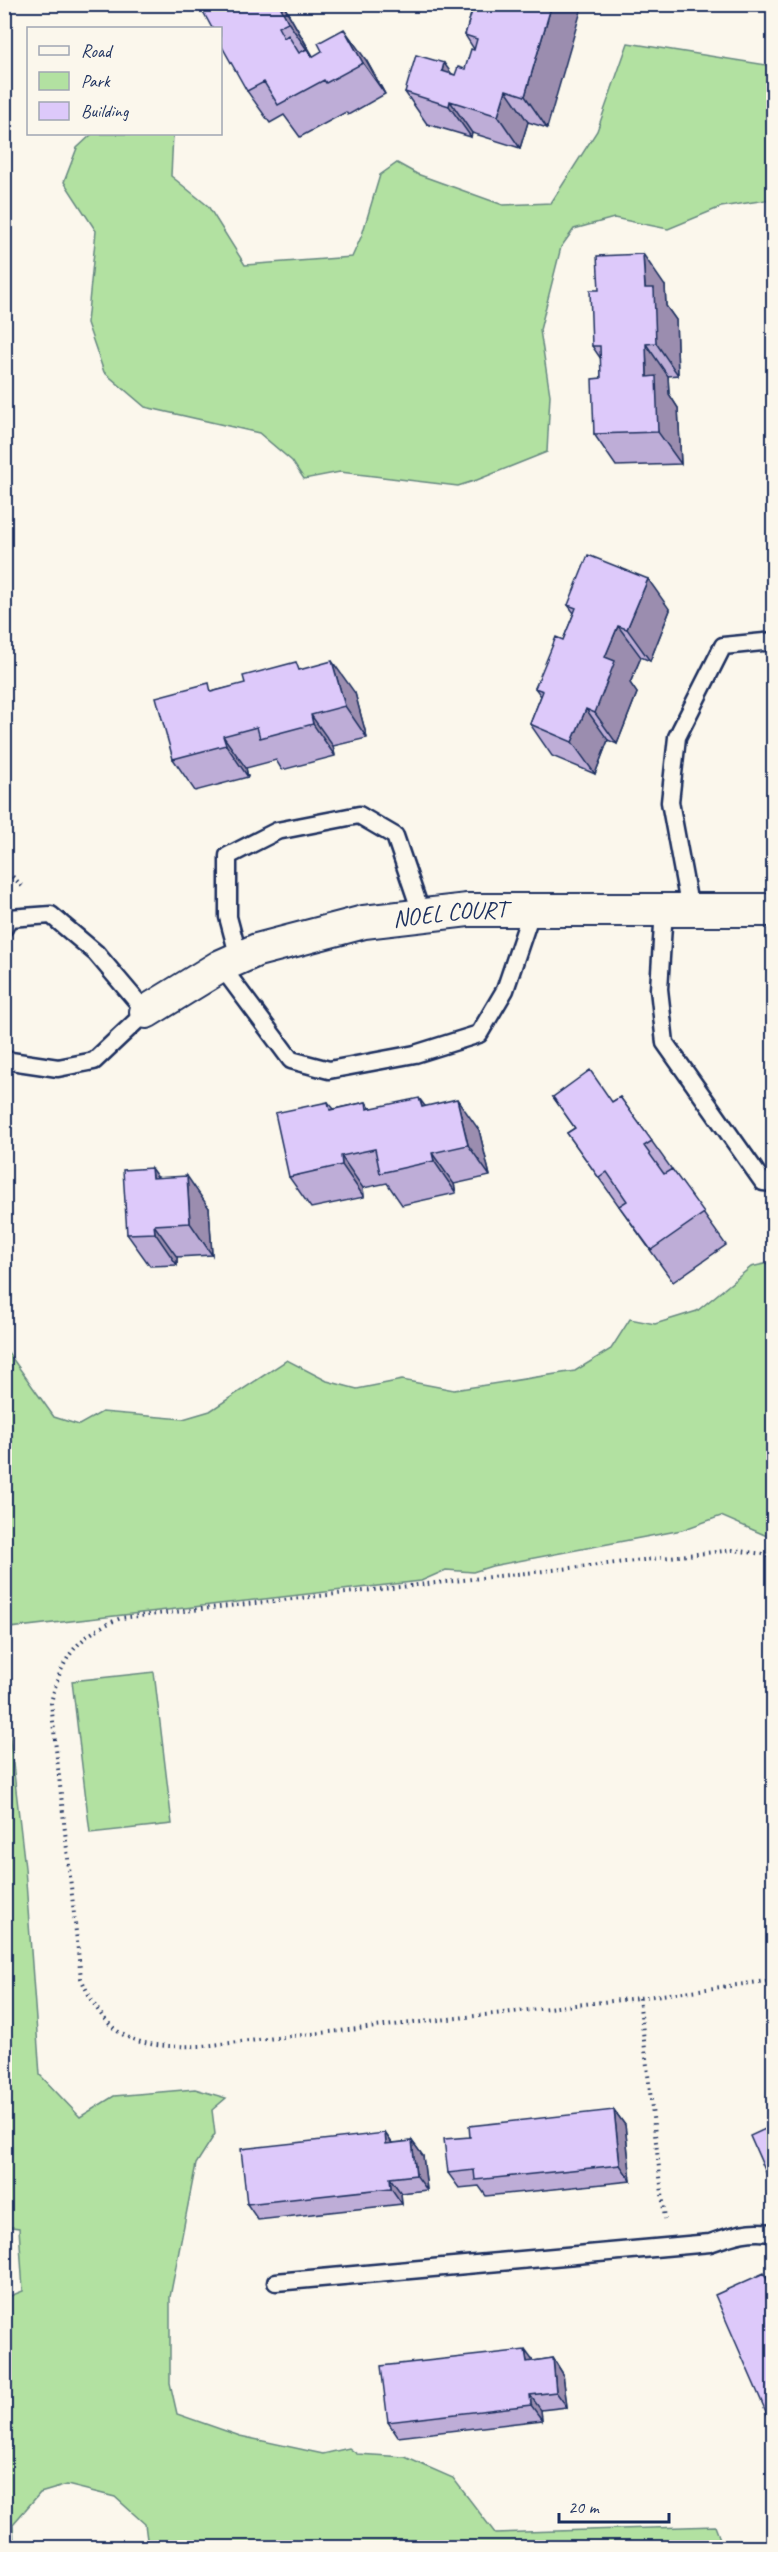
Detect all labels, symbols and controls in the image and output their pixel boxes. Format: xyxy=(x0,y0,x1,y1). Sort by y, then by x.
legend xyxy=(27,27,222,135)
text: Road xyxy=(81,40,114,62)
text: Park xyxy=(81,70,111,92)
text: Building xyxy=(81,100,130,122)
street label: NOEL COURT xyxy=(391,894,512,934)
scale bar xyxy=(559,2486,668,2524)
text: 20 m xyxy=(568,2496,601,2518)

